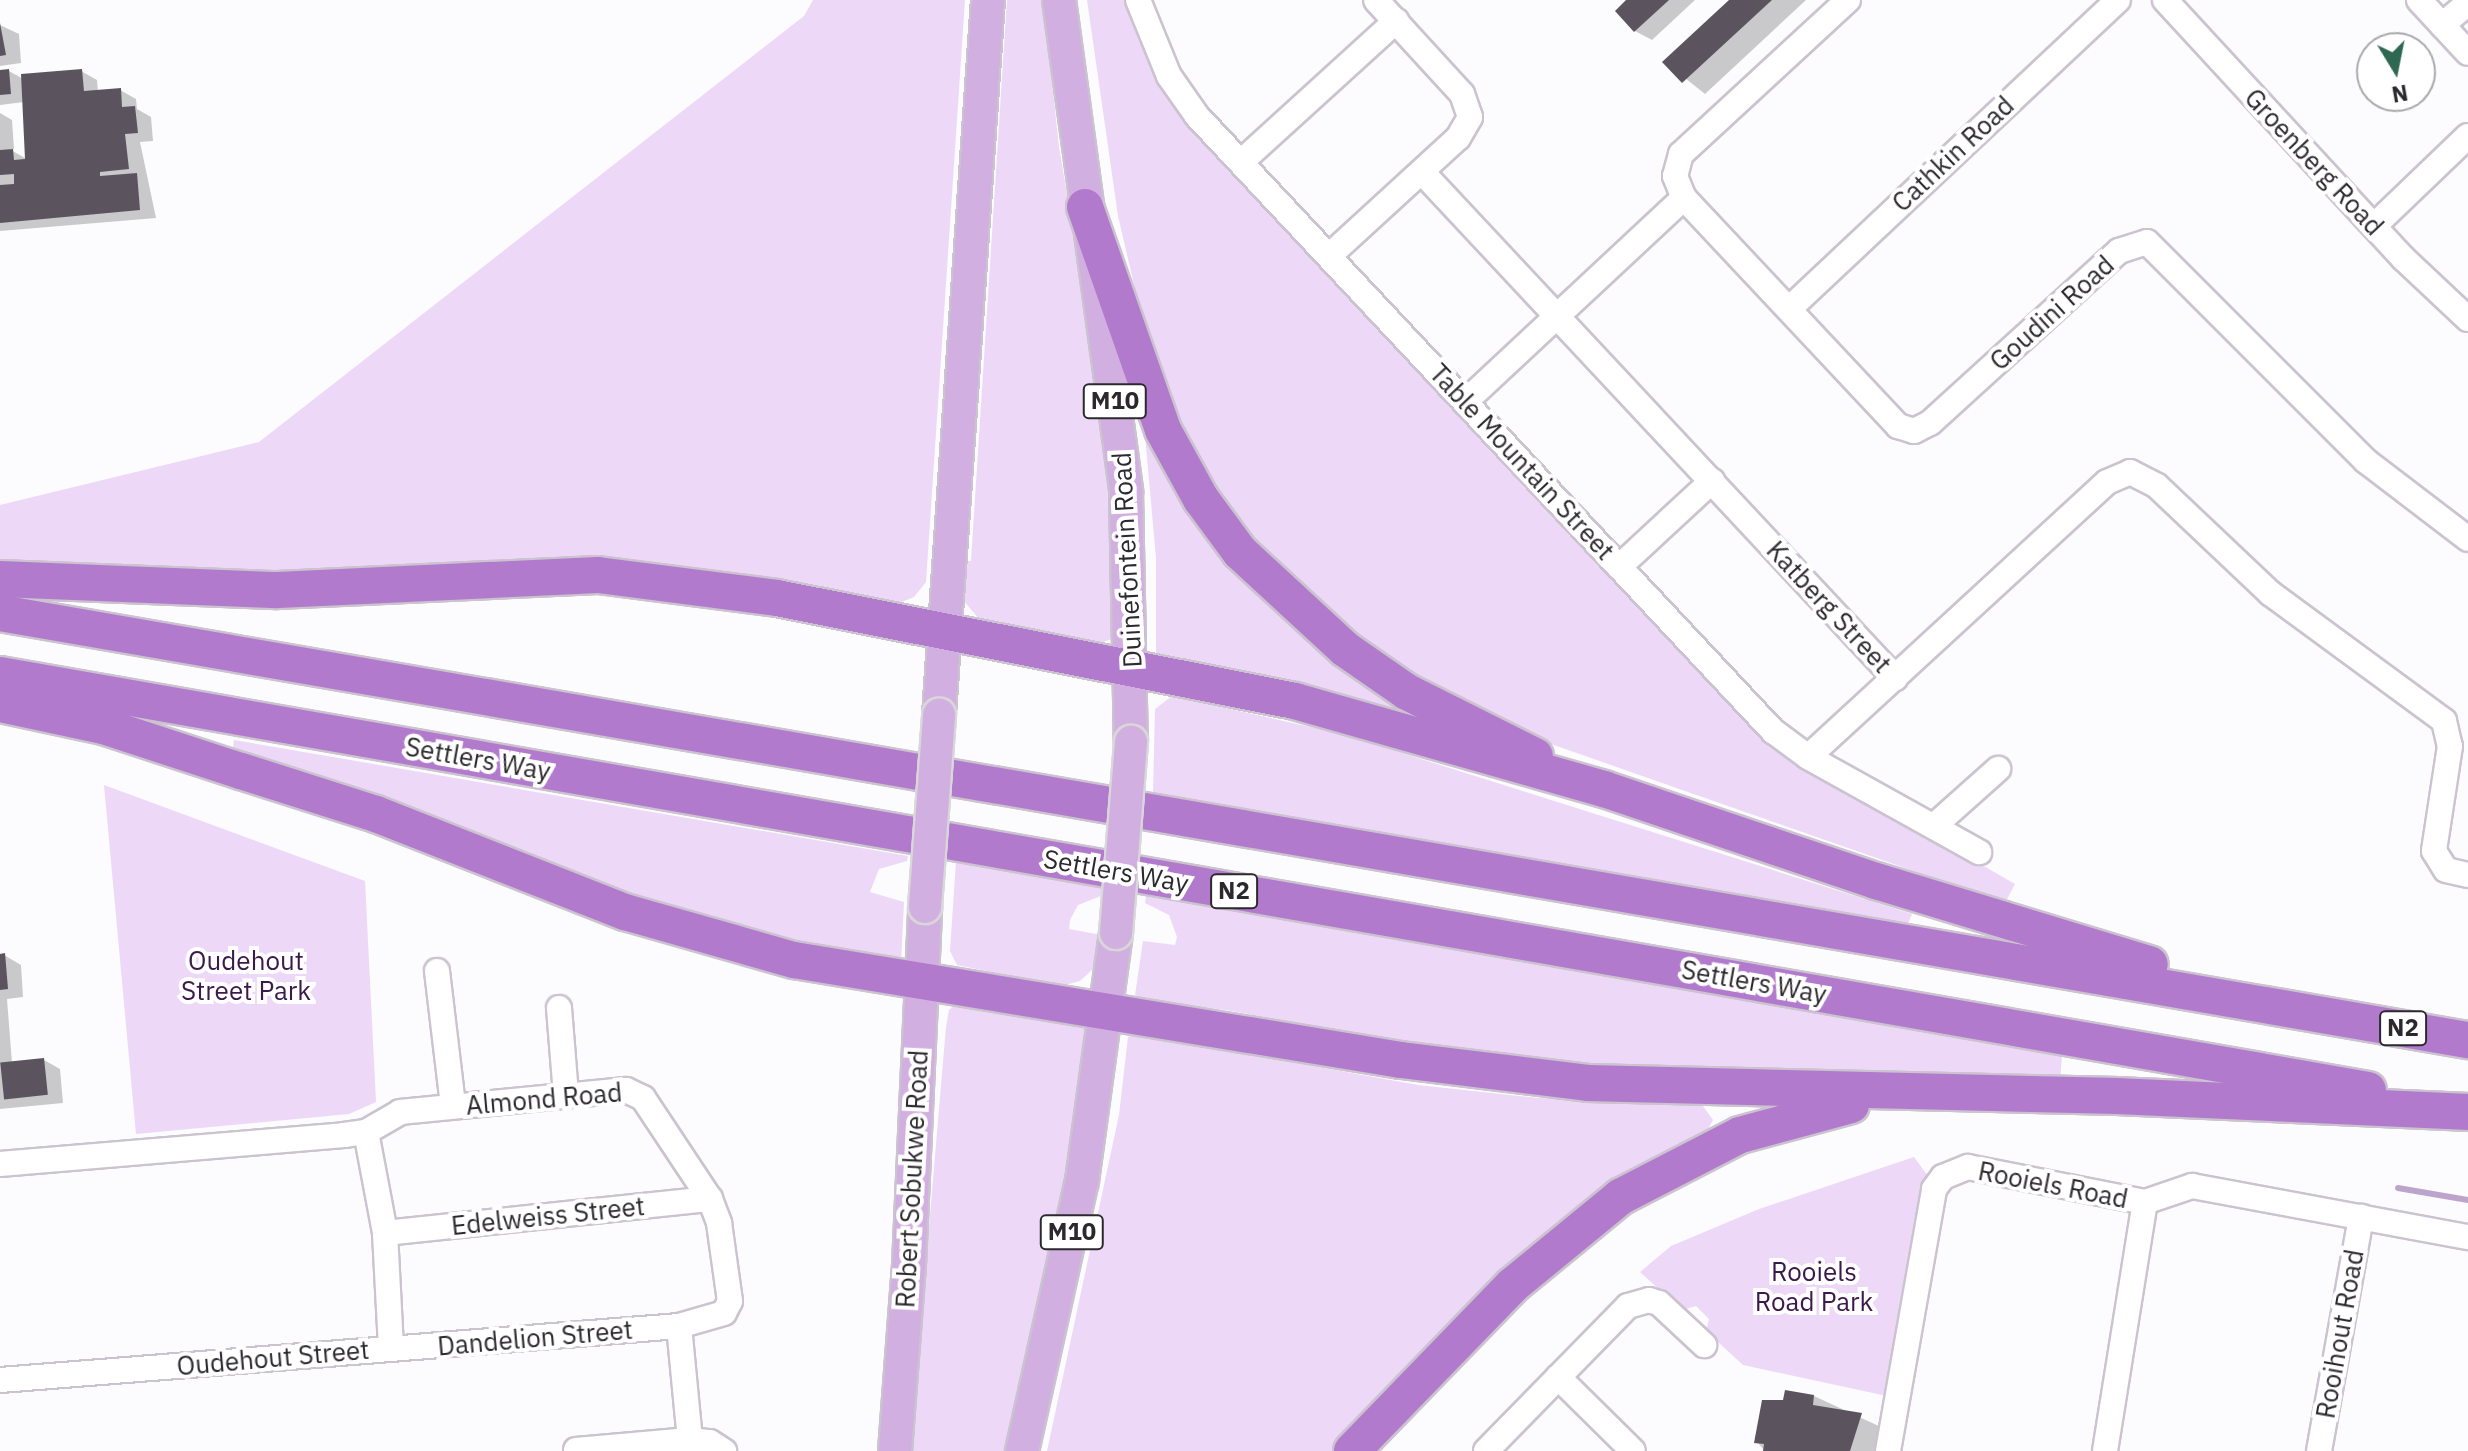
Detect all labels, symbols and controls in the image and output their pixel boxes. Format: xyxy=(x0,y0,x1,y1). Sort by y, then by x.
north arrow xyxy=(2356,32,2436,112)
text: N xyxy=(2390,78,2410,110)
street label: Groenberg Road xyxy=(2238,82,2390,242)
street label: Cathkin Road xyxy=(1886,90,2020,218)
street label: Goudini Road xyxy=(1984,249,2120,377)
street label: Table Mountain Street xyxy=(1423,358,1621,566)
road number: M10 xyxy=(1081,381,1149,421)
street label: Duinefontein Road xyxy=(1106,451,1148,669)
street label: Katberg Street xyxy=(1760,535,1898,679)
street label: Settlers Way xyxy=(403,731,553,787)
street label: Settlers Way xyxy=(1041,843,1191,899)
road number: N2 xyxy=(1210,871,1258,911)
park label: Oudehout Street Park xyxy=(181,945,311,1006)
street label: Settlers Way xyxy=(1679,954,1829,1010)
road number: N2 xyxy=(2379,1008,2427,1048)
street label: Robert Sobukwe Road xyxy=(890,1049,934,1309)
street label: Almond Road xyxy=(465,1077,623,1121)
street label: Rooiels Road xyxy=(1976,1155,2130,1215)
street label: Edelweiss Street xyxy=(450,1190,646,1242)
road number: M10 xyxy=(1038,1212,1106,1252)
street label: Rooihout Road xyxy=(2310,1247,2370,1421)
park label: Rooiels Road Park xyxy=(1755,1256,1873,1318)
street label: Dandelion Street xyxy=(436,1314,634,1362)
street label: Oudehout Street xyxy=(175,1334,371,1382)

